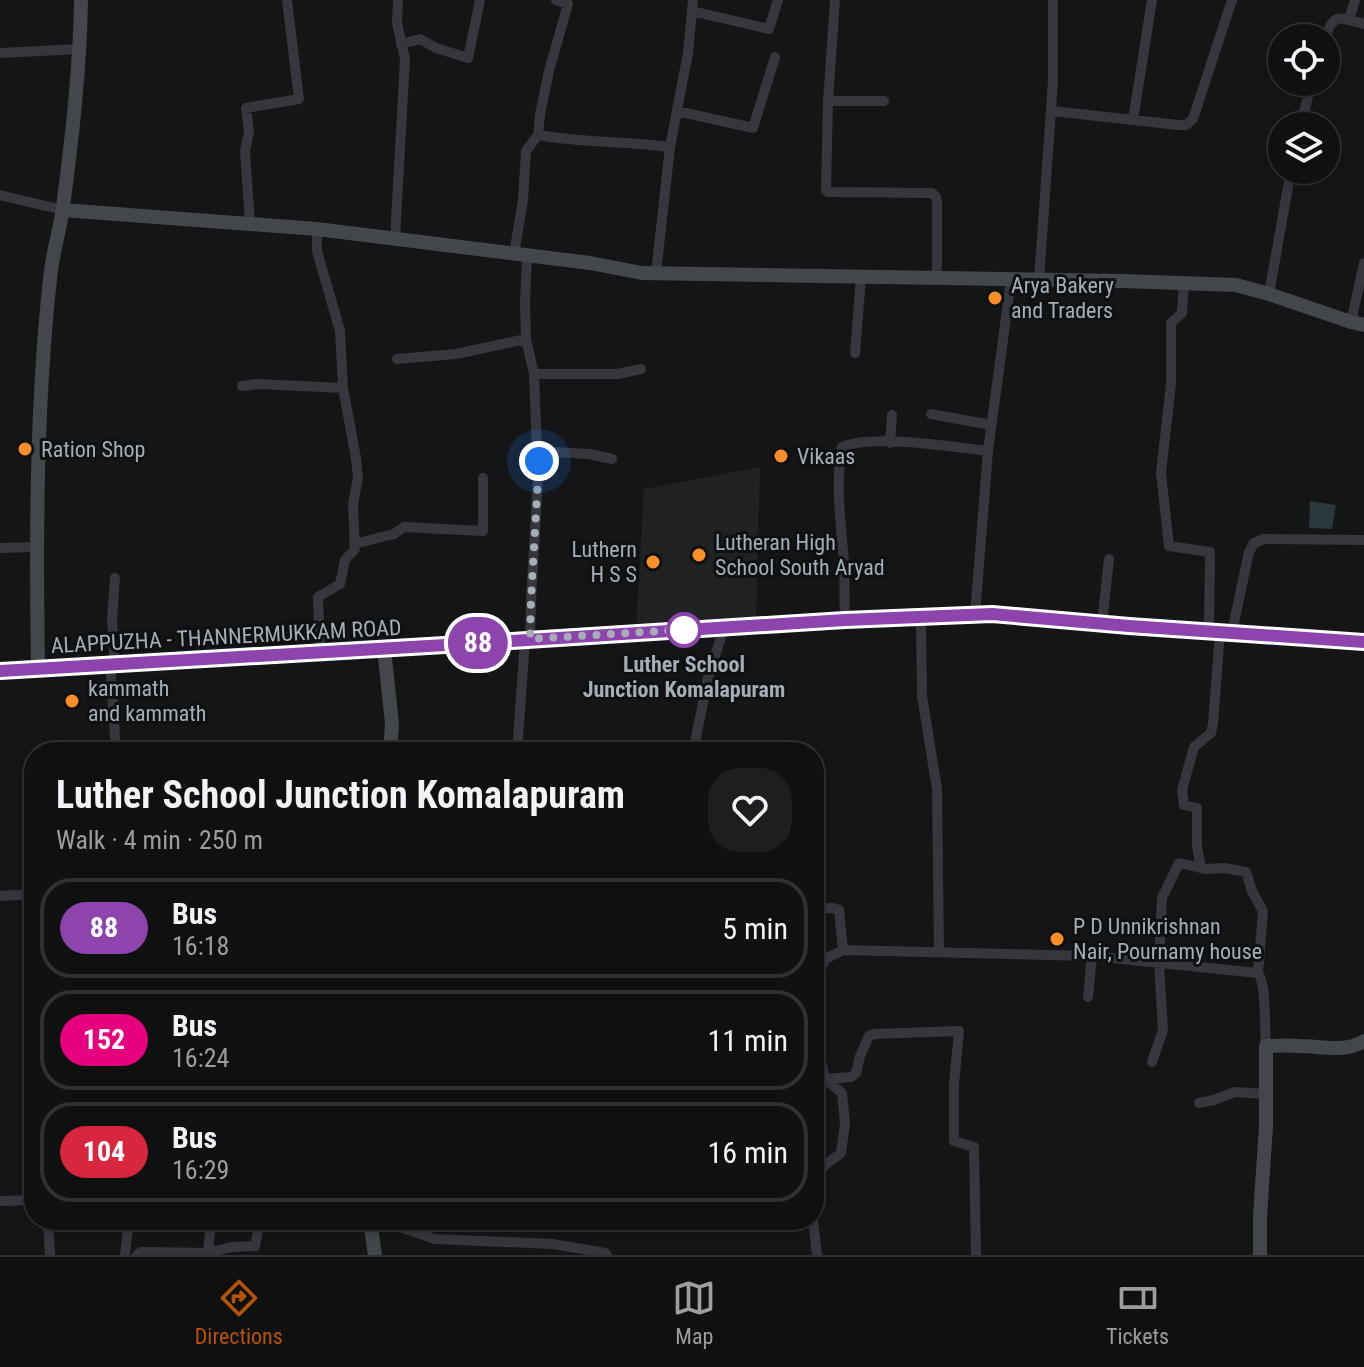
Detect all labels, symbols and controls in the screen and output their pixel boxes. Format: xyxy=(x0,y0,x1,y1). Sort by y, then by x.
map controls xyxy=(1268,24,1340,184)
button: locate xyxy=(1268,24,1340,96)
button: layers xyxy=(1268,112,1340,184)
place label: Arya Bakery and Traders xyxy=(1011,273,1114,323)
marker: Arya Bakery and Traders xyxy=(986,289,1004,307)
place label: Ration Shop xyxy=(41,437,145,462)
marker: Ration Shop xyxy=(16,440,34,458)
your location xyxy=(519,441,559,481)
place label: Vikaas xyxy=(797,444,855,469)
marker: Vikaas xyxy=(772,447,790,465)
place label: Lutheran High School South Aryad xyxy=(715,530,885,580)
place label: Luthern H S S xyxy=(572,537,637,587)
marker: Lutheran High School South Aryad xyxy=(690,546,708,564)
marker: Luthern H S S xyxy=(644,553,662,571)
marker: Luther School Junction Komalapuram xyxy=(667,613,701,647)
street label: ALAPPUZHA - THANNERMUKKAM ROAD xyxy=(50,615,402,658)
line badge: 88 xyxy=(442,617,514,669)
text: 88 xyxy=(464,626,492,659)
place label: Luther School Junction Komalapuram xyxy=(583,652,785,702)
place label: kammath and kammath xyxy=(88,676,206,726)
marker: kammath and kammath xyxy=(63,692,81,710)
button: heart xyxy=(708,768,792,852)
text: Luther School Junction Komalapuram xyxy=(56,773,625,817)
text: Walk · 4 min · 250 m xyxy=(56,825,263,855)
text: Bus xyxy=(172,896,217,931)
text: 88 xyxy=(90,911,118,944)
text: 5 min xyxy=(722,911,788,946)
place label: P D Unnikrishnan Nair, Pournamy house xyxy=(1073,914,1262,964)
marker: P D Unnikrishnan Nair, Pournamy house xyxy=(1048,930,1066,948)
text: 16:18 xyxy=(172,931,229,961)
text: Bus xyxy=(172,1008,217,1043)
text: 152 xyxy=(83,1023,125,1056)
text: 11 min xyxy=(707,1023,788,1058)
text: 16:24 xyxy=(172,1043,229,1073)
text: Bus xyxy=(172,1120,217,1155)
text: 104 xyxy=(83,1135,125,1168)
text: 16 min xyxy=(707,1135,788,1170)
text: 16:29 xyxy=(172,1155,229,1185)
tab: Directions xyxy=(195,1276,283,1349)
tab: Map xyxy=(672,1276,716,1349)
tab: Tickets xyxy=(1106,1276,1169,1349)

